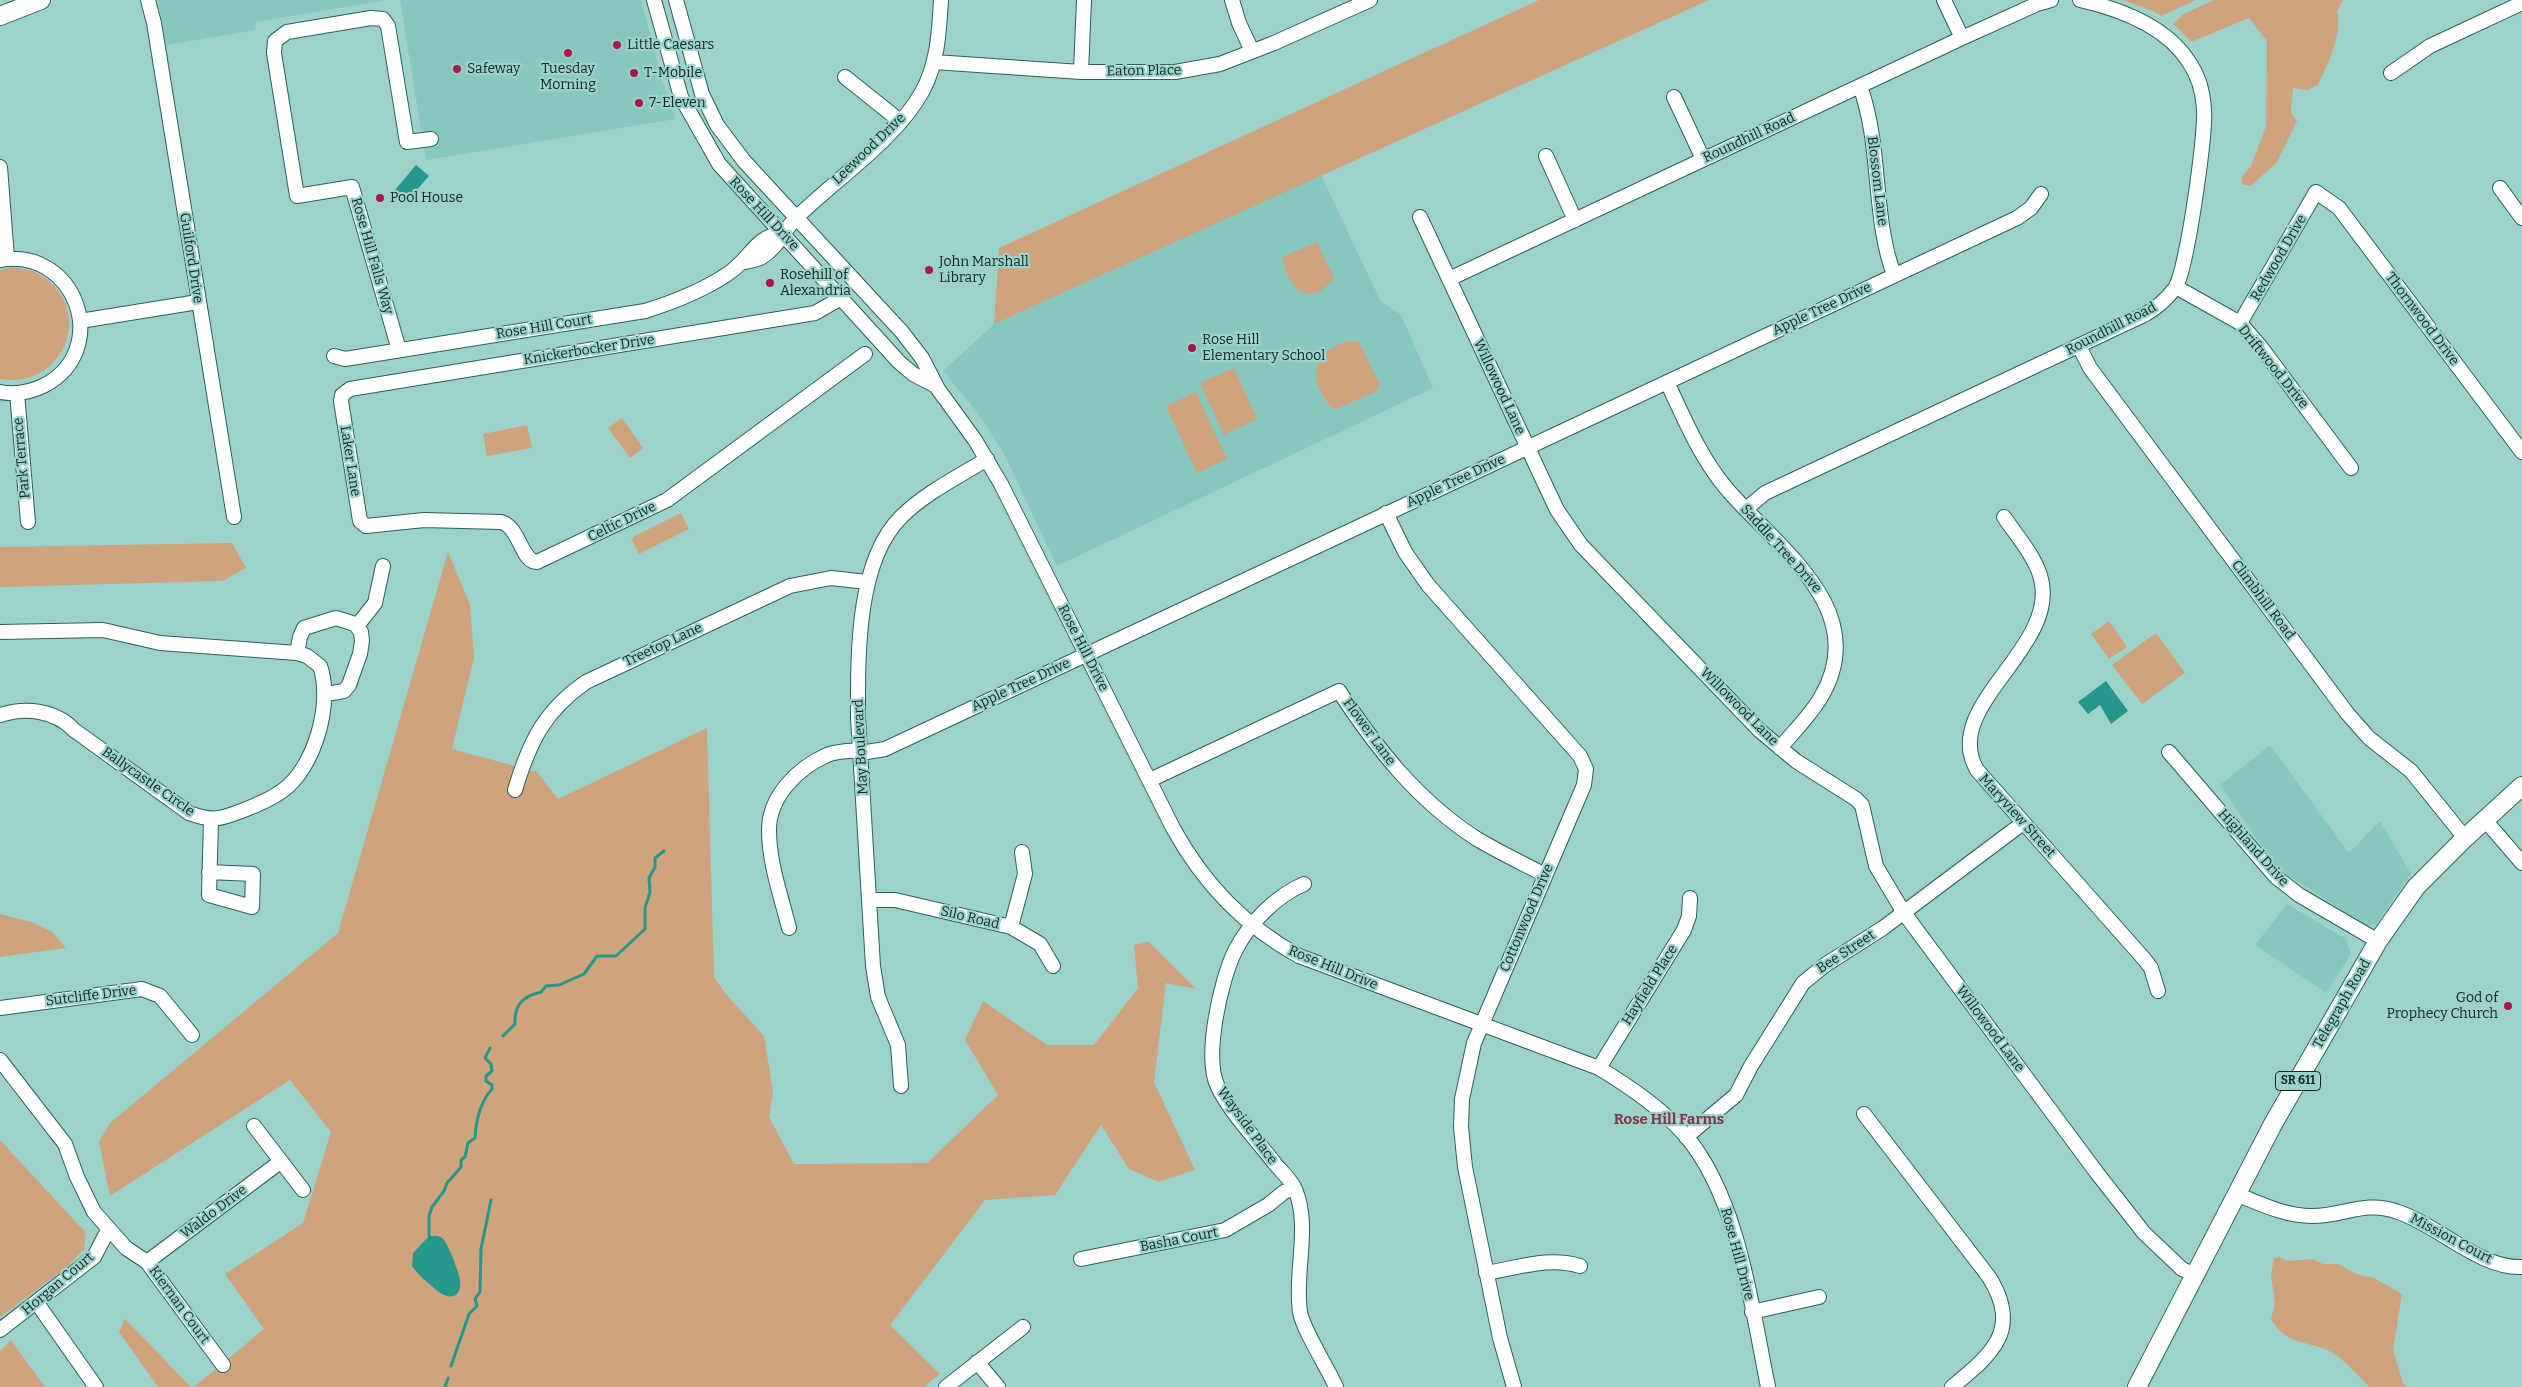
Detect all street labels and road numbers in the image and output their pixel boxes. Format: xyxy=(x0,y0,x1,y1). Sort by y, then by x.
street label: Eaton Place xyxy=(1106,62,1182,80)
street label: Roundhill Road xyxy=(1700,109,1798,167)
street label: Leewood Drive xyxy=(829,110,909,188)
street label: Blossom Lane xyxy=(1863,135,1891,227)
street label: Rose Hill Drive xyxy=(726,174,802,254)
street label: Rose Hill Falls Way xyxy=(347,196,397,316)
street label: Guilford Drive xyxy=(176,212,206,304)
street label: Redwood Drive xyxy=(2247,212,2311,304)
street label: Thornwood Drive xyxy=(2382,269,2462,369)
street label: Apple Tree Drive xyxy=(1770,279,1874,339)
street label: Roundhill Road xyxy=(2063,299,2159,359)
street label: Rose Hill Court xyxy=(495,311,593,343)
street label: Driftwood Drive xyxy=(2234,322,2312,412)
street label: Knickerbocker Drive xyxy=(522,331,656,369)
street label: Willowood Lane xyxy=(1469,337,1529,437)
street label: Park Terrace xyxy=(10,417,34,499)
street label: Laker Lane xyxy=(336,425,364,497)
street label: Apple Tree Drive xyxy=(1404,451,1508,511)
street label: Celtic Drive xyxy=(585,498,659,546)
street label: Saddle Tree Drive xyxy=(1737,501,1825,597)
street label: Climbhill Road xyxy=(2228,557,2298,643)
street label: Rose Hill Drive xyxy=(1054,602,1112,694)
street label: Treetop Lane xyxy=(621,619,705,671)
street label: Apple Tree Drive xyxy=(969,655,1073,715)
street label: Willowood Lane xyxy=(1696,664,1782,750)
street label: Flower Lane xyxy=(1339,695,1399,769)
street label: May Boulevard xyxy=(850,699,872,795)
street label: Ballycastle Circle xyxy=(98,744,198,820)
street label: Maryview Street xyxy=(1975,771,2059,861)
street label: Highland Drive xyxy=(2214,806,2292,890)
street label: Cottonwood Drive xyxy=(1497,861,1557,975)
street label: Silo Road xyxy=(939,903,1001,933)
street label: Bee Street xyxy=(1814,927,1878,977)
street label: Rose Hill Drive xyxy=(1286,942,1380,994)
street label: Hayfield Place xyxy=(1619,942,1681,1028)
street label: Telegraph Road xyxy=(2310,956,2374,1052)
street label: Sutcliffe Drive xyxy=(45,982,137,1010)
street label: Willowood Lane xyxy=(1952,983,2028,1075)
road number: SR 611 xyxy=(2276,1072,2320,1090)
street label: Wayside Place xyxy=(1213,1084,1281,1168)
street label: Waldo Drive xyxy=(178,1182,250,1242)
street label: Rose Hill Drive xyxy=(1717,1206,1757,1302)
street label: Mission Court xyxy=(2407,1210,2495,1268)
street label: Basha Court xyxy=(1139,1224,1219,1256)
street label: Horgan Court xyxy=(19,1249,97,1319)
street label: Kiernan Court xyxy=(145,1263,213,1347)

